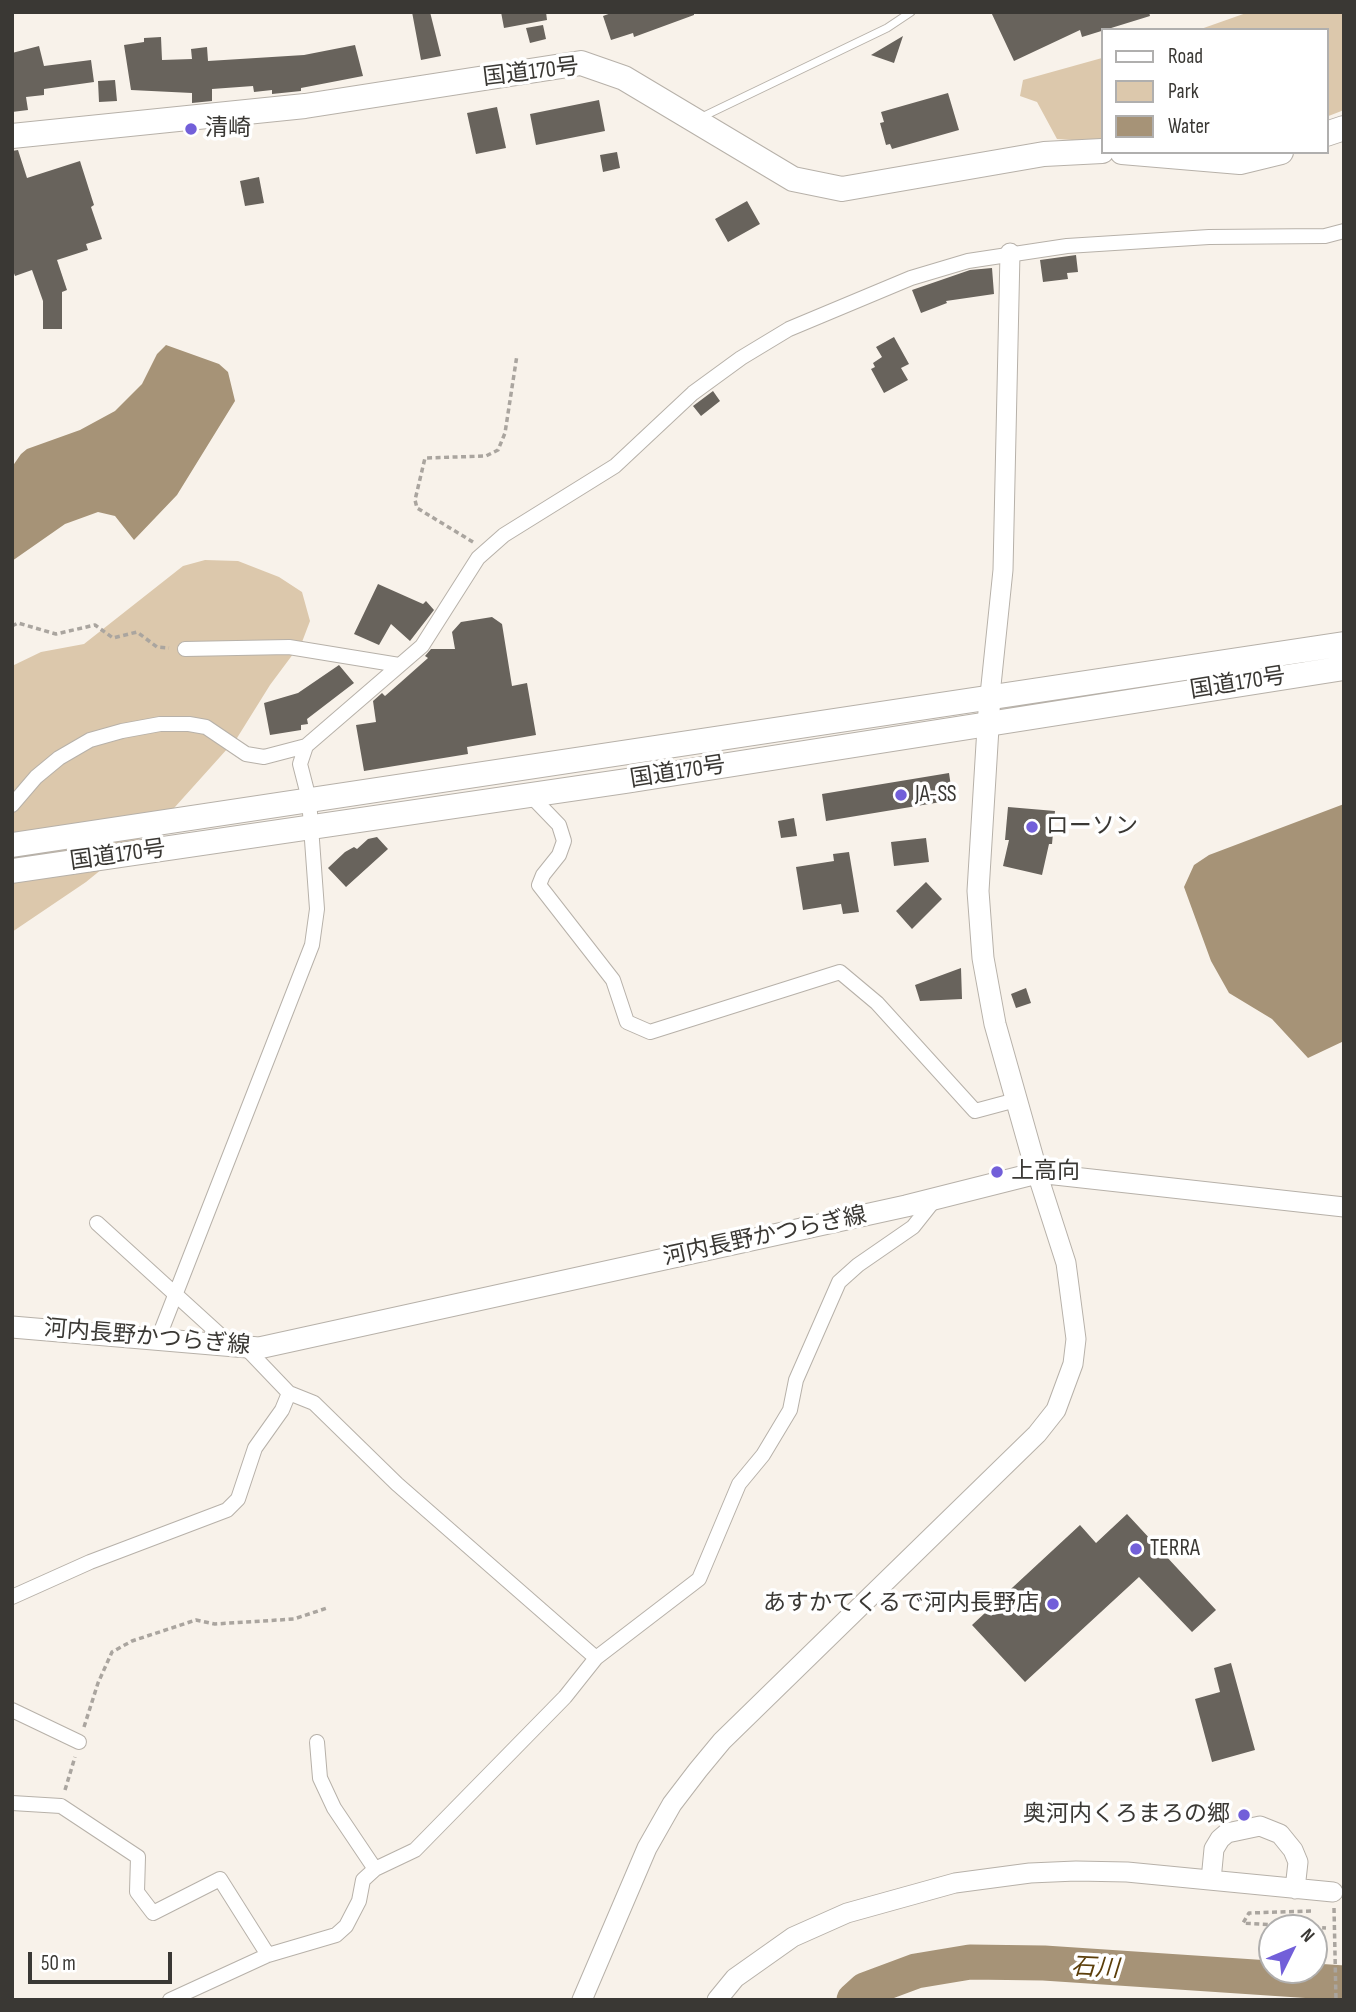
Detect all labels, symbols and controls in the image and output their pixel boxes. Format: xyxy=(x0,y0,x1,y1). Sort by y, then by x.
legend xyxy=(1100,28,1328,154)
text: Road xyxy=(1168,44,1203,69)
street label: 国道170号 xyxy=(481,53,581,93)
text: Park xyxy=(1168,79,1199,104)
text: Water xyxy=(1168,114,1210,139)
place label: 清崎 xyxy=(205,115,251,143)
marker: 清崎 xyxy=(183,121,199,137)
street label: 国道170号 xyxy=(1188,663,1288,705)
street label: 国道170号 xyxy=(628,752,728,794)
place label: JA-SS xyxy=(915,781,957,809)
marker: JA-SS xyxy=(893,787,909,803)
place label: ローソン xyxy=(1046,813,1138,841)
marker: ローソン xyxy=(1024,819,1040,835)
street label: 国道170号 xyxy=(68,836,168,876)
place label: 上高向 xyxy=(1011,1158,1080,1186)
marker: 上高向 xyxy=(989,1164,1005,1180)
street label: 河内長野かつらぎ線 xyxy=(661,1202,869,1272)
street label: 河内長野かつらぎ線 xyxy=(43,1315,251,1361)
place label: TERRA xyxy=(1150,1535,1200,1563)
marker: TERRA xyxy=(1128,1541,1144,1557)
place label: あすかてくるで河内長野店 xyxy=(763,1590,1039,1618)
marker: あすかてくるで河内長野店 xyxy=(1045,1596,1061,1612)
place label: 奥河内くろまろの郷 xyxy=(1023,1801,1230,1829)
marker: 奥河内くろまろの郷 xyxy=(1236,1807,1252,1823)
north arrow xyxy=(1258,1914,1328,1984)
text: N xyxy=(1295,1924,1319,1947)
scale bar xyxy=(32,1938,175,1982)
text: 50 m xyxy=(41,1951,76,1976)
water label: 石川 xyxy=(1070,1953,1120,1985)

